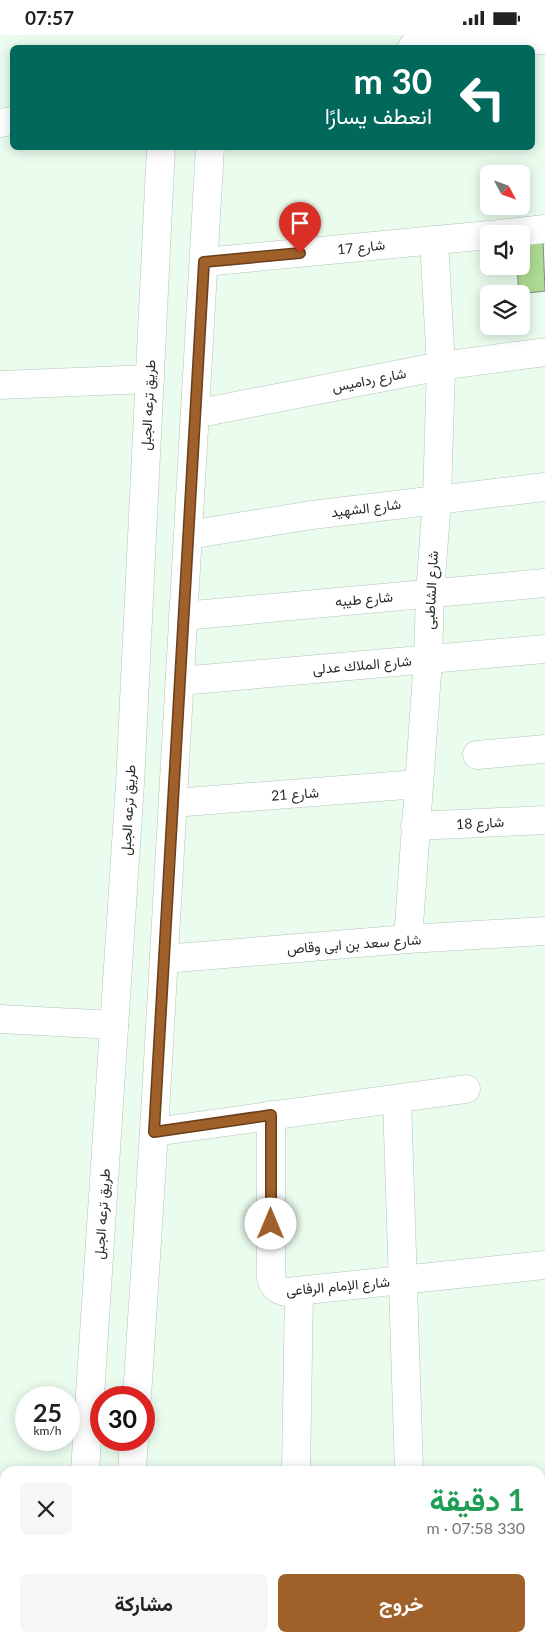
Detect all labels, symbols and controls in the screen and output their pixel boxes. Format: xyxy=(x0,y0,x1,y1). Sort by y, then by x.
text: 07:57 xyxy=(25,6,74,29)
text: 30 m xyxy=(354,59,432,101)
icon: left xyxy=(450,65,515,130)
text: انعطف يسارًا xyxy=(325,102,432,129)
north arrow xyxy=(480,165,530,215)
map controls xyxy=(480,165,530,335)
pin xyxy=(279,202,321,253)
icon: arrive xyxy=(286,209,314,237)
button: sound xyxy=(480,225,530,275)
street label: شارع 17 xyxy=(336,236,386,260)
button: layers xyxy=(480,285,530,335)
street label: طريق ترعه الجبل xyxy=(137,359,159,451)
street label: شارع رداميس xyxy=(330,364,408,398)
street label: شارع الشهيد xyxy=(330,495,402,523)
street label: شارع الشاطبى xyxy=(420,550,444,630)
street label: شارع طيبه xyxy=(334,588,394,612)
street label: شارع الملاك عدلى xyxy=(312,652,412,680)
street label: طريق ترعه الجبل xyxy=(117,764,139,856)
street label: شارع 21 xyxy=(270,783,320,807)
street label: شارع 18 xyxy=(456,813,505,835)
street label: شارع سعد بن ابى وقاص xyxy=(286,930,422,960)
street label: طريق ترعه الجبل xyxy=(90,1168,114,1260)
position arrow xyxy=(244,1197,296,1249)
street label: شارع الإمام الرفاعى xyxy=(285,1272,391,1301)
speed limit sign: 30 xyxy=(90,1386,155,1451)
text: 25 xyxy=(33,1397,62,1427)
text: km/h xyxy=(33,1423,62,1438)
text: 1 دقيقة xyxy=(430,1481,525,1517)
button: close xyxy=(20,1483,72,1535)
text: 330 m · 07:58 xyxy=(426,1518,525,1537)
button: مشاركة xyxy=(20,1574,268,1632)
button: خروج xyxy=(278,1574,525,1632)

